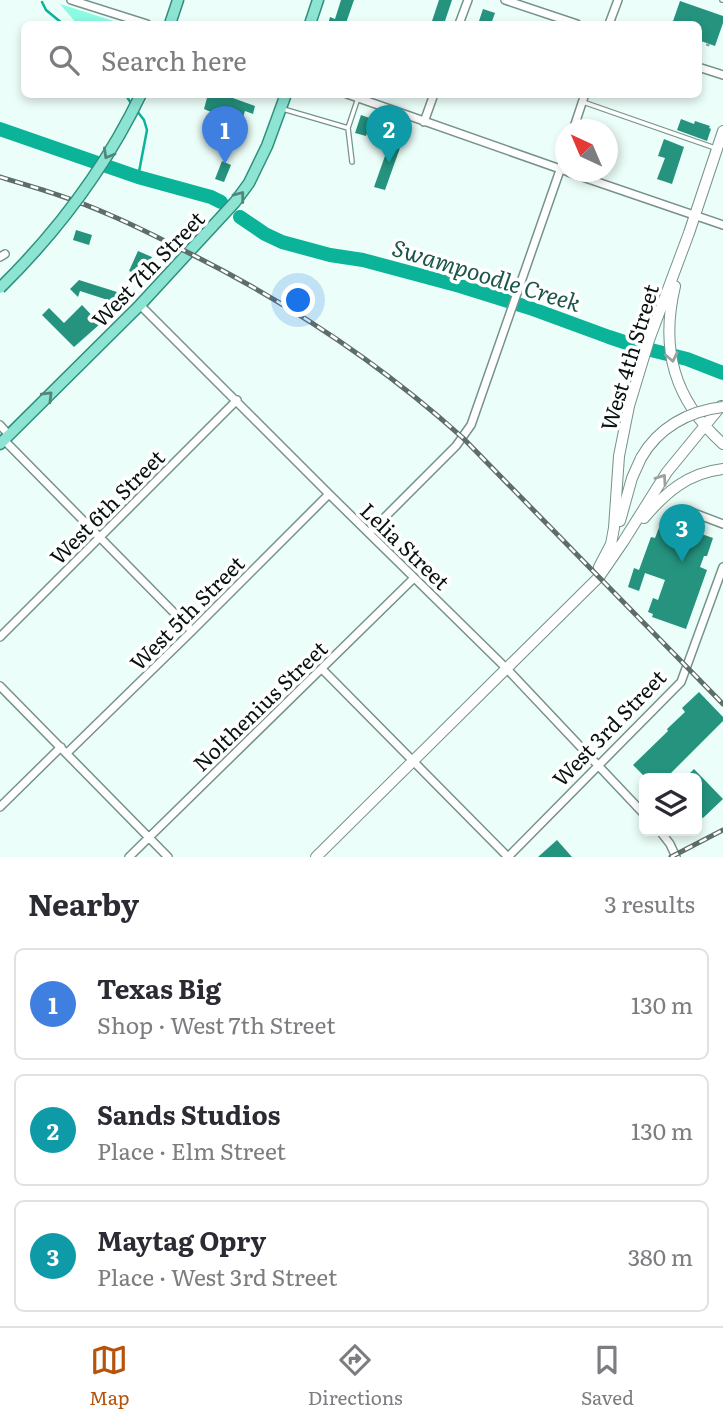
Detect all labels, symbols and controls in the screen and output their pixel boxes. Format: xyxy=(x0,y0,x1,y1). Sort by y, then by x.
search box xyxy=(21,21,702,98)
text: Search here xyxy=(101,40,247,79)
icon: search xyxy=(45,41,83,79)
pin: 2 xyxy=(366,105,412,163)
pin: 1 xyxy=(202,106,248,164)
north arrow xyxy=(555,119,618,182)
one-way arrow xyxy=(103,147,116,160)
one-way arrow xyxy=(232,191,244,203)
street label: West 7th Street xyxy=(83,203,211,333)
water label: Swampoodle Creek xyxy=(389,229,586,319)
street label: West 4th Street xyxy=(591,279,665,434)
your location xyxy=(281,283,315,317)
one-way arrow xyxy=(663,351,678,363)
one-way arrow xyxy=(40,391,53,404)
street label: West 6th Street xyxy=(41,441,171,571)
one-way arrow xyxy=(654,474,666,487)
street label: Lelia Street xyxy=(354,494,458,596)
pin: 3 xyxy=(659,504,705,562)
street label: West 5th Street xyxy=(122,547,251,676)
street label: Nolthenius Street xyxy=(185,632,334,777)
street label: West 3rd Street xyxy=(544,661,672,792)
map controls xyxy=(639,773,702,836)
button: layers xyxy=(639,773,702,836)
text: Nearby xyxy=(28,881,139,925)
text: 3 results xyxy=(604,886,695,920)
text: Texas Big xyxy=(97,968,221,1007)
text: 1 xyxy=(48,987,58,1021)
text: 130 m xyxy=(631,987,693,1021)
text: Shop · West 7th Street xyxy=(97,1007,335,1041)
text: Sands Studios xyxy=(97,1094,280,1133)
text: 2 xyxy=(47,1113,59,1147)
text: 130 m xyxy=(631,1113,693,1147)
text: Place · Elm Street xyxy=(97,1133,286,1167)
text: Maytag Opry xyxy=(97,1220,266,1259)
text: 3 xyxy=(47,1239,59,1273)
text: 380 m xyxy=(628,1239,693,1273)
text: Place · West 3rd Street xyxy=(97,1259,337,1293)
tab: Map xyxy=(89,1341,130,1411)
tab: Directions xyxy=(308,1341,403,1411)
tab: Saved xyxy=(581,1341,634,1411)

